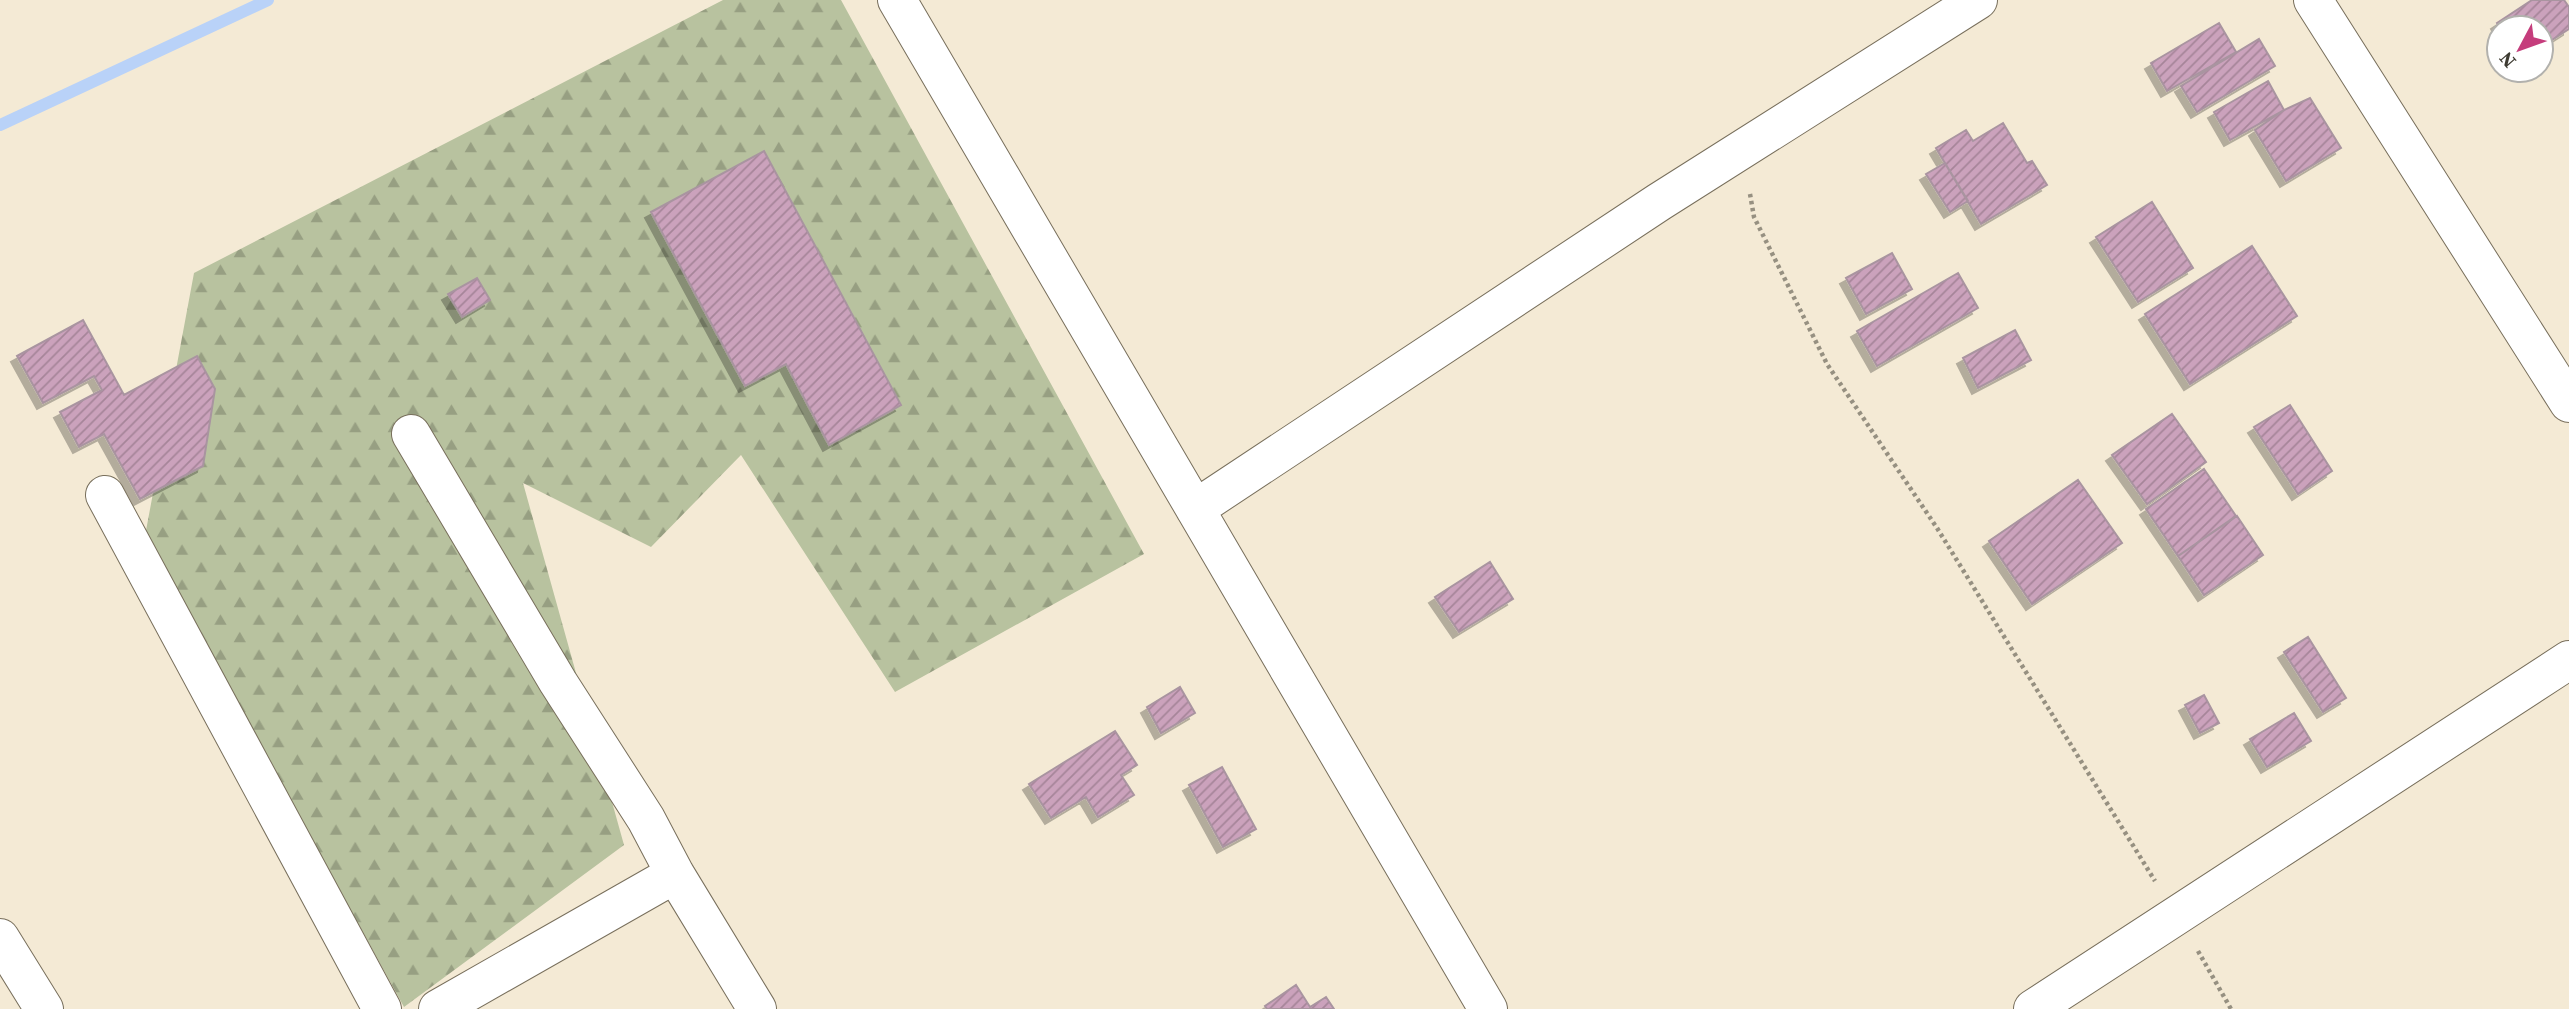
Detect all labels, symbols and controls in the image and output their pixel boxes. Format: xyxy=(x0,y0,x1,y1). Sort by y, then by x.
north arrow xyxy=(2485,14,2555,84)
text: N xyxy=(2493,46,2522,74)

